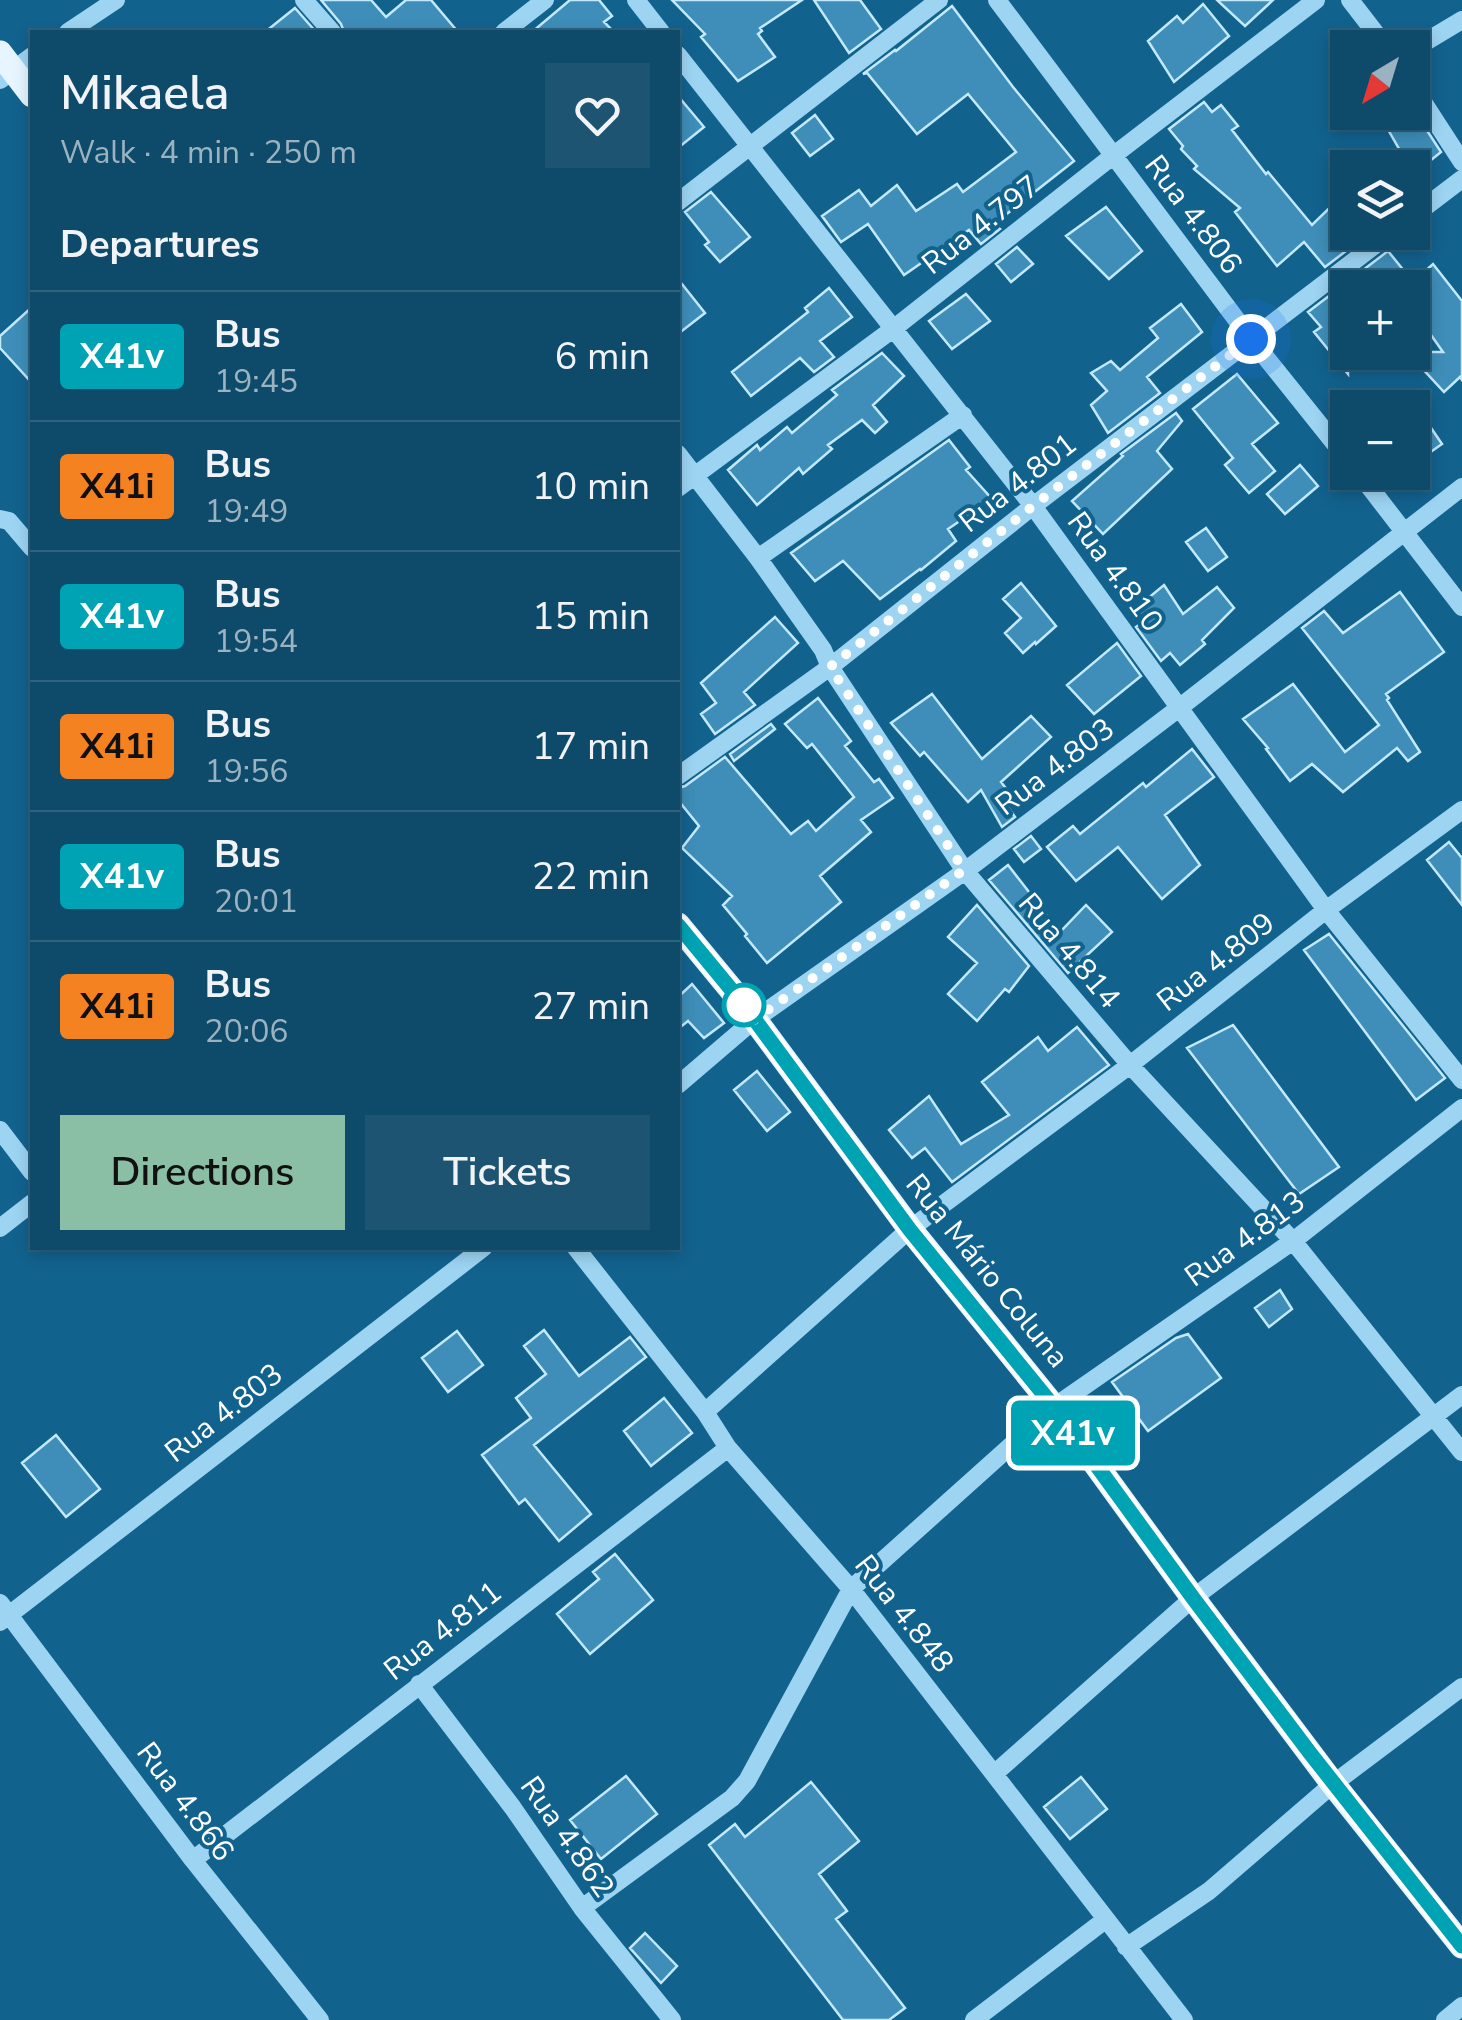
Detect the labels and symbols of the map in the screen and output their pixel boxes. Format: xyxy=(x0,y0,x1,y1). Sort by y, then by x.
north arrow xyxy=(1330,30,1430,130)
street label: Rua 4.806 xyxy=(1135,147,1251,283)
street label: Rua 4.797 xyxy=(913,166,1049,284)
your location xyxy=(1226,314,1276,364)
street label: Rua 4.801 xyxy=(950,424,1086,542)
street label: Rua 4.810 xyxy=(1057,504,1173,640)
street label: Rua 4.803 xyxy=(987,709,1123,825)
street label: Rua 4.814 xyxy=(1009,884,1129,1018)
street label: Rua 4.809 xyxy=(1148,903,1284,1021)
unlabelled marker xyxy=(723,984,765,1026)
street label: Rua Mário Coluna xyxy=(896,1165,1078,1377)
street label: Rua 4.813 xyxy=(1177,1181,1313,1297)
street label: Rua 4.803 xyxy=(156,1354,292,1472)
line badge: X41v xyxy=(1003,1400,1143,1466)
street label: Rua 4.848 xyxy=(845,1546,963,1682)
street label: Rua 4.811 xyxy=(375,1572,511,1690)
street label: Rua 4.866 xyxy=(127,1734,243,1870)
street label: Rua 4.862 xyxy=(510,1768,624,1906)

